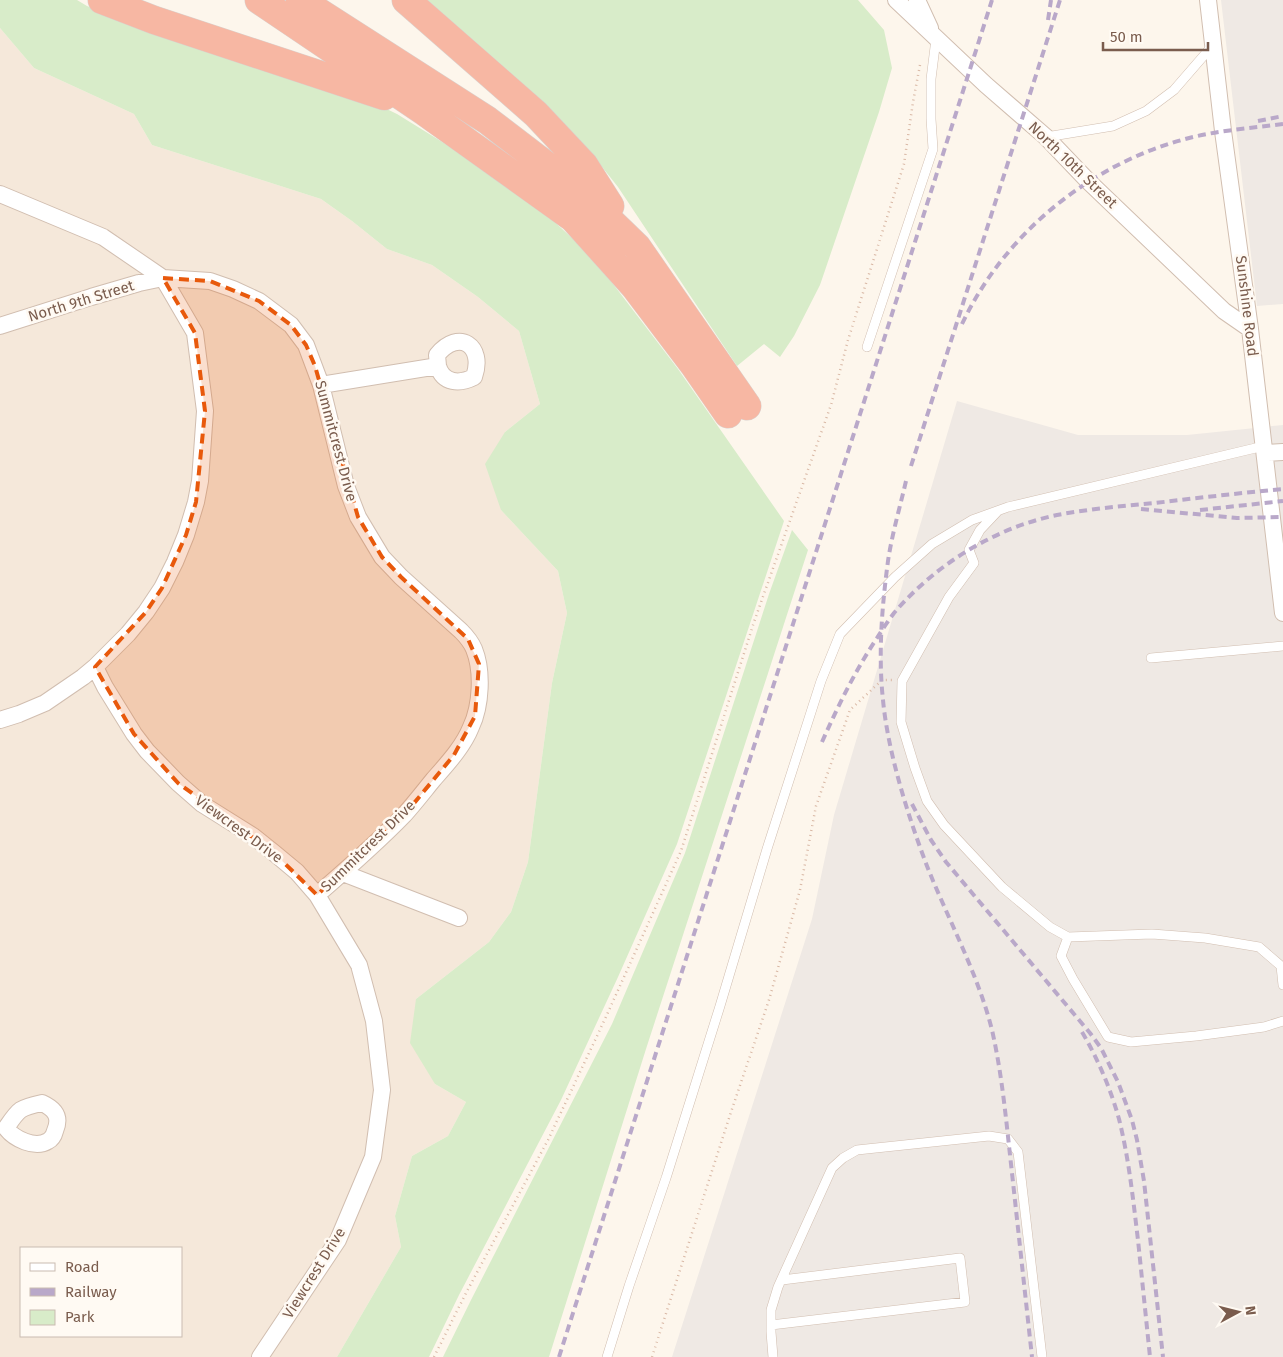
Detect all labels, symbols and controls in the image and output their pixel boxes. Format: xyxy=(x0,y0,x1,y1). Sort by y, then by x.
scale bar xyxy=(1103,20,1208,52)
text: 50 m xyxy=(1110,28,1143,46)
street label: North 10th Street xyxy=(1025,118,1122,212)
street label: Sunshine Road xyxy=(1232,255,1262,357)
street label: North 9th Street xyxy=(26,276,137,326)
street label: Summitcrest Drive xyxy=(311,379,361,503)
street label: Viewcrest Drive xyxy=(192,791,286,867)
street label: Summitcrest Drive xyxy=(317,796,419,896)
street label: Viewcrest Drive xyxy=(279,1224,349,1322)
legend xyxy=(20,1247,182,1337)
text: Road xyxy=(65,1258,100,1276)
text: Railway xyxy=(65,1283,117,1301)
north arrow xyxy=(1213,1287,1263,1337)
text: N xyxy=(1241,1305,1259,1316)
text: Park xyxy=(65,1308,95,1326)

